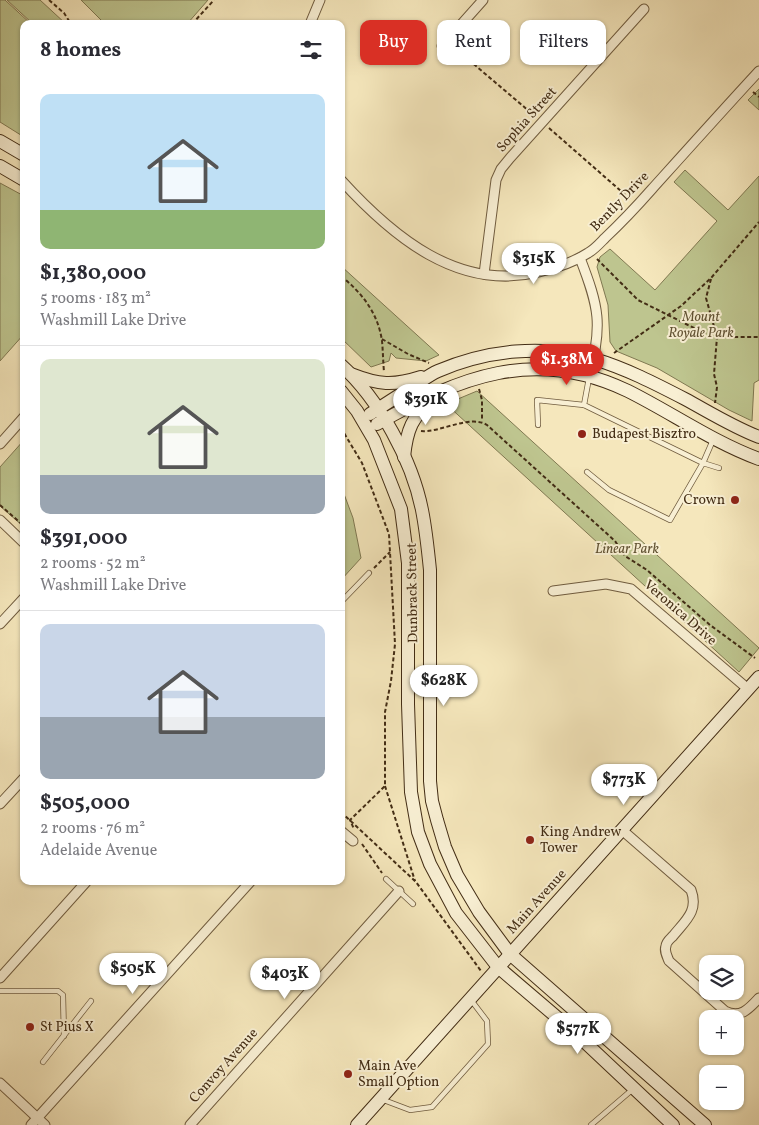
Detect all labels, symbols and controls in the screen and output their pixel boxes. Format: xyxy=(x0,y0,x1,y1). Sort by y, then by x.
chip: Buy xyxy=(360,20,427,65)
chip: Rent xyxy=(437,20,510,65)
chip: Filters xyxy=(520,20,606,65)
text: 8 homes xyxy=(40,36,121,65)
icon: filters xyxy=(297,36,325,64)
street label: Sophia Street xyxy=(492,83,562,157)
icon: home xyxy=(138,126,228,216)
street label: Bently Drive xyxy=(586,167,654,236)
pin: $315K xyxy=(499,242,569,285)
text: $315K xyxy=(513,248,555,270)
text: $1,380,000 xyxy=(40,259,146,288)
text: 5 rooms · 183 m² xyxy=(40,288,151,310)
park label: Mount Royale Park xyxy=(668,308,734,343)
text: Washmill Lake Drive xyxy=(40,310,186,332)
pin: $1.38M xyxy=(526,344,608,386)
text: $1.38M xyxy=(541,349,593,371)
pin: $391K xyxy=(391,384,461,426)
text: $391K xyxy=(404,389,448,411)
icon: home xyxy=(138,392,228,482)
place label: Budapest Bisztro xyxy=(592,425,696,444)
marker: Budapest Bisztro xyxy=(576,428,588,440)
place label: Crown xyxy=(683,491,725,510)
marker: Crown xyxy=(729,494,741,506)
text: $391,000 xyxy=(40,524,127,553)
park label: Linear Park xyxy=(595,540,660,559)
street label: Dunbrack Street xyxy=(403,543,423,643)
text: 2 rooms · 52 m² xyxy=(40,553,146,575)
text: Washmill Lake Drive xyxy=(40,575,186,597)
street label: Veronica Drive xyxy=(639,576,721,650)
icon: home xyxy=(138,657,228,747)
pin: $628K xyxy=(409,664,479,707)
text: $628K xyxy=(421,670,467,692)
pin: $773K xyxy=(589,764,659,806)
text: $773K xyxy=(602,769,646,791)
text: $505,000 xyxy=(40,789,130,818)
text: 2 rooms · 76 m² xyxy=(40,818,145,840)
place label: King Andrew Tower xyxy=(540,823,621,858)
marker: King Andrew Tower xyxy=(524,834,536,846)
text: Adelaide Avenue xyxy=(40,840,157,862)
street label: Main Avenue xyxy=(503,865,571,939)
pin: $505K xyxy=(98,952,168,995)
map controls xyxy=(699,955,744,1110)
button: layers xyxy=(699,955,744,1000)
text: $505K xyxy=(110,958,156,980)
pin: $403K xyxy=(250,958,320,1000)
text: $403K xyxy=(261,963,309,985)
button: + xyxy=(699,1010,744,1055)
pin: $577K xyxy=(543,1012,613,1055)
place label: St Pius X xyxy=(40,1018,94,1037)
text: $577K xyxy=(556,1018,600,1040)
marker: St Pius X xyxy=(24,1021,36,1033)
street label: Convoy Avenue xyxy=(185,1024,263,1108)
place label: Main Ave Small Option xyxy=(358,1057,439,1092)
button: − xyxy=(699,1065,744,1110)
marker: Main Ave Small Option xyxy=(342,1068,354,1080)

